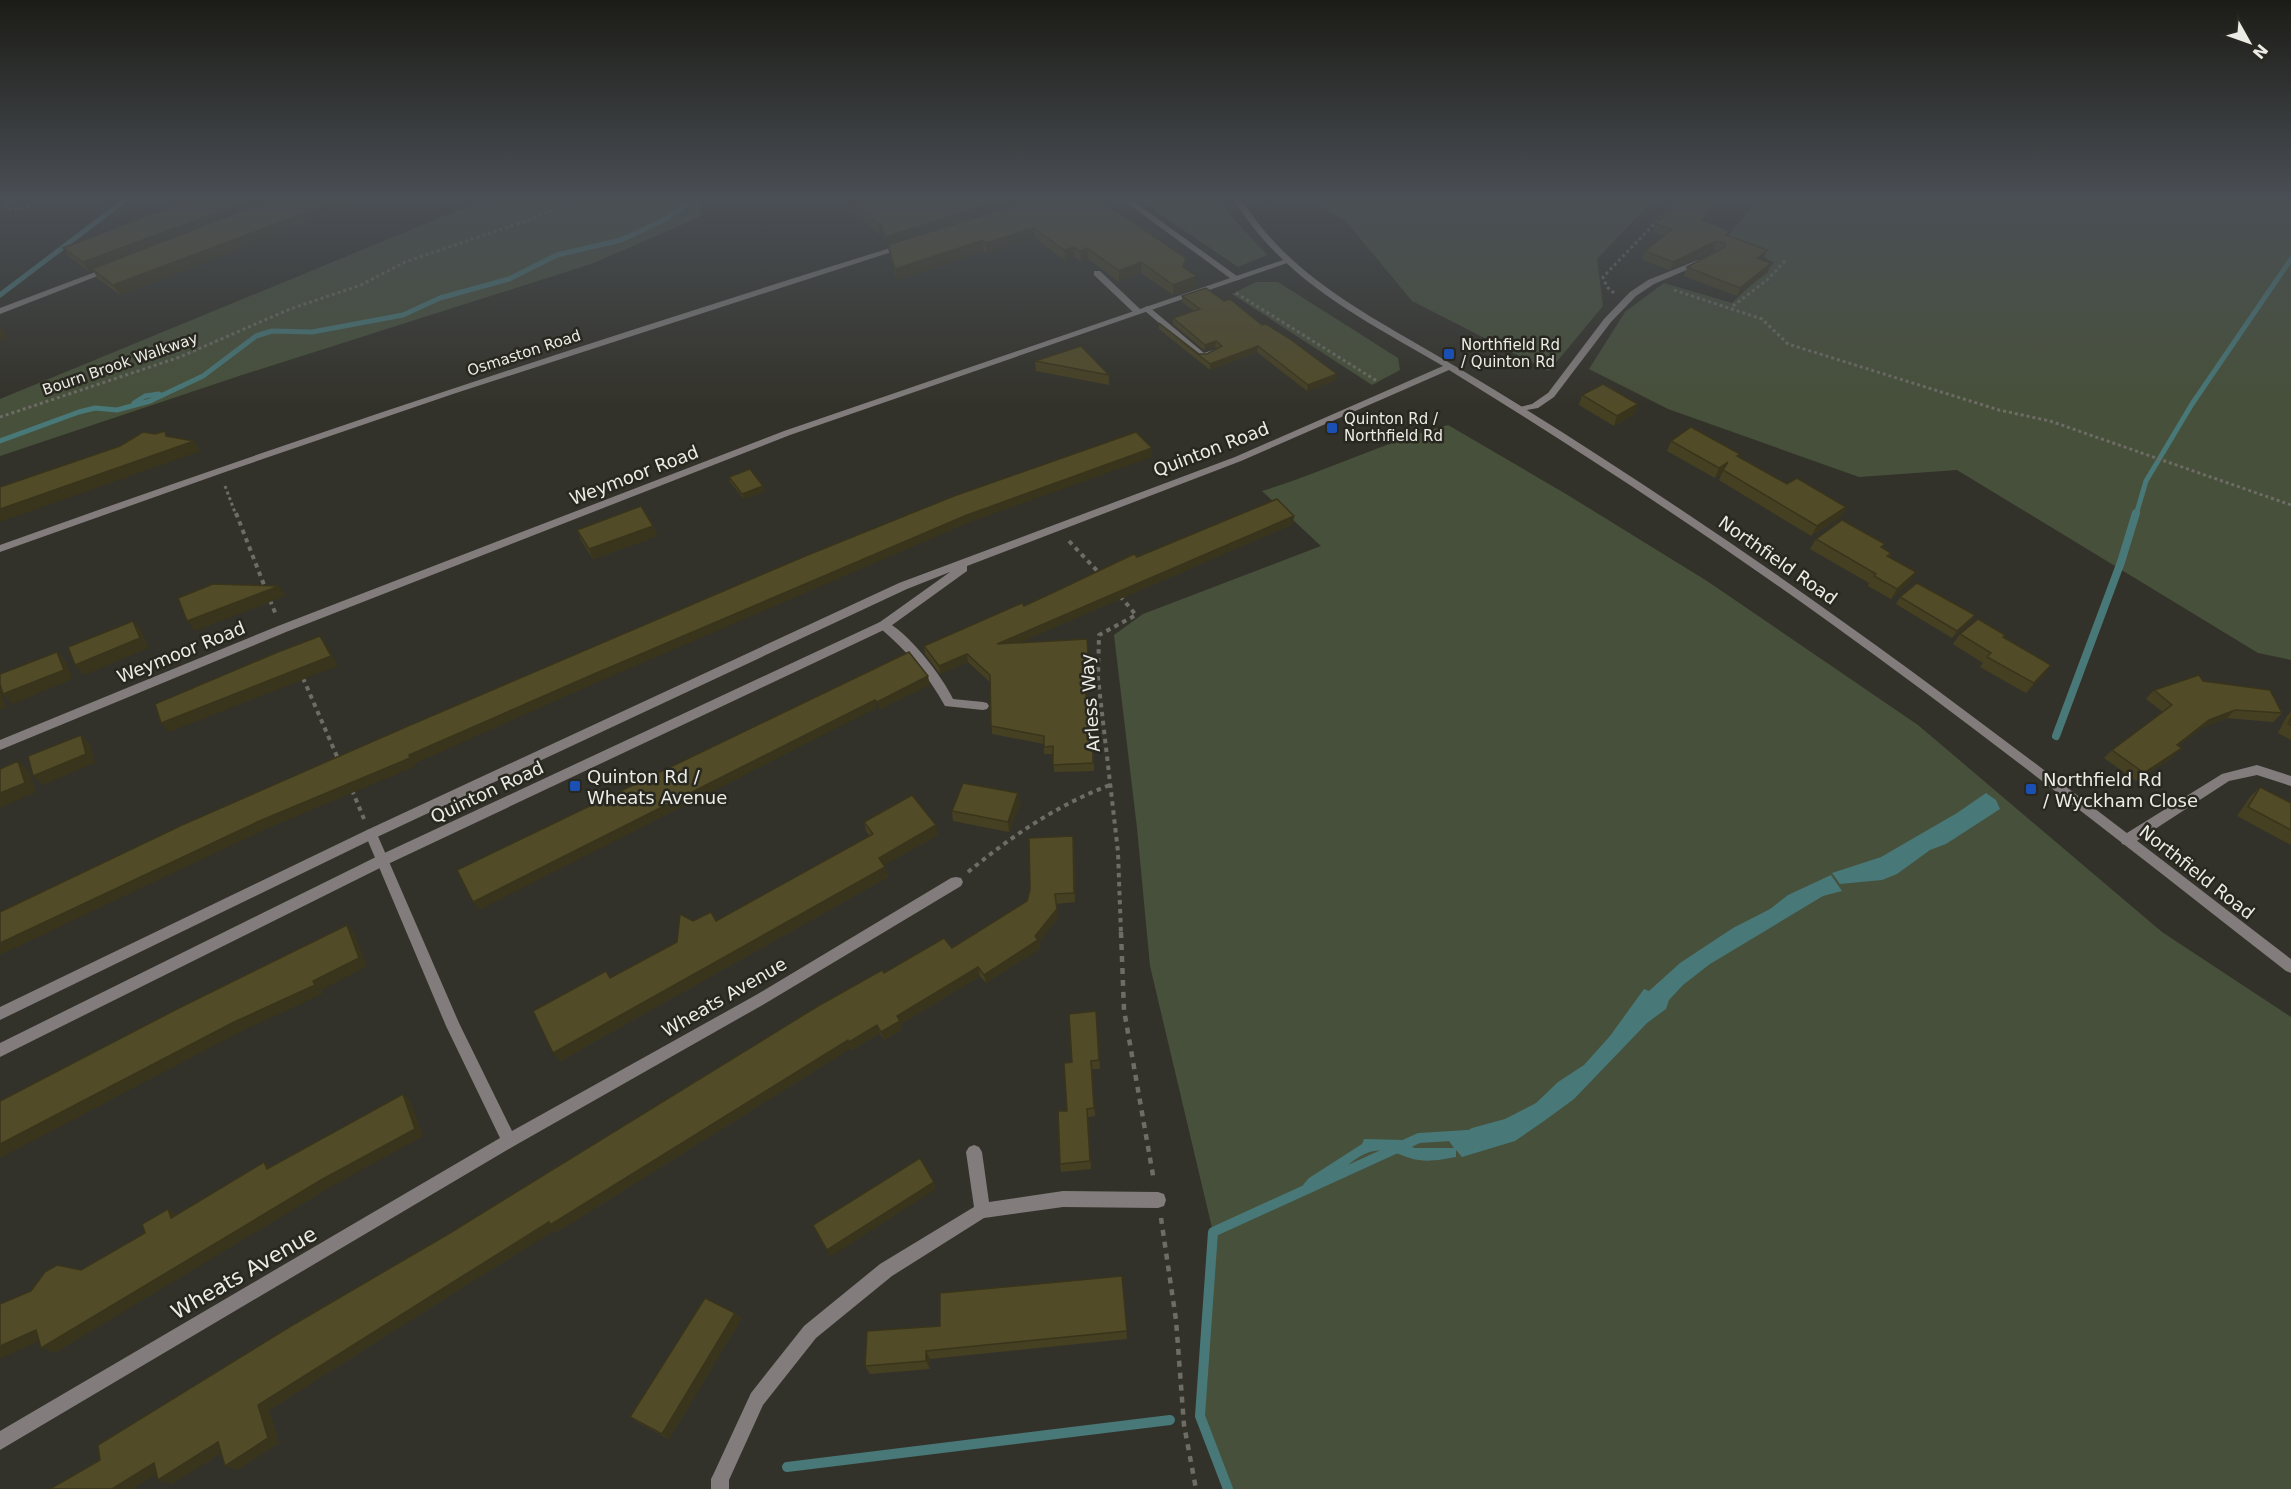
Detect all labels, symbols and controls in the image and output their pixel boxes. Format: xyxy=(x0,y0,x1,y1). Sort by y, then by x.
north arrow xyxy=(2219,12,2279,72)
text: N xyxy=(2249,40,2272,63)
street label: Osmaston Road xyxy=(465,326,583,380)
street label: Bourn Brook Walkway xyxy=(40,329,200,399)
place label: Northfield Rd / Quinton Rd xyxy=(1461,336,1560,371)
marker: Northfield Rd / Quinton Rd xyxy=(1442,347,1456,361)
place label: Quinton Rd / Northfield Rd xyxy=(1344,410,1443,445)
street label: Quinton Road xyxy=(1150,417,1272,481)
marker: Quinton Rd / Northfield Rd xyxy=(1325,421,1339,435)
street label: Weymoor Road xyxy=(567,441,701,509)
street label: Northfield Road xyxy=(1715,511,1841,609)
street label: Weymoor Road xyxy=(114,617,248,687)
street label: Arless Way xyxy=(1076,653,1104,753)
street label: Quinton Road xyxy=(427,757,547,827)
place label: Quinton Rd / Wheats Avenue xyxy=(587,766,727,808)
place label: Northfield Rd / Wyckham Close xyxy=(2043,769,2198,811)
marker: Quinton Rd / Wheats Avenue xyxy=(568,779,582,793)
marker: Northfield Rd / Wyckham Close xyxy=(2024,782,2038,796)
street label: Northfield Road xyxy=(2135,821,2259,923)
street label: Wheats Avenue xyxy=(658,953,790,1041)
street label: Wheats Avenue xyxy=(167,1222,321,1324)

